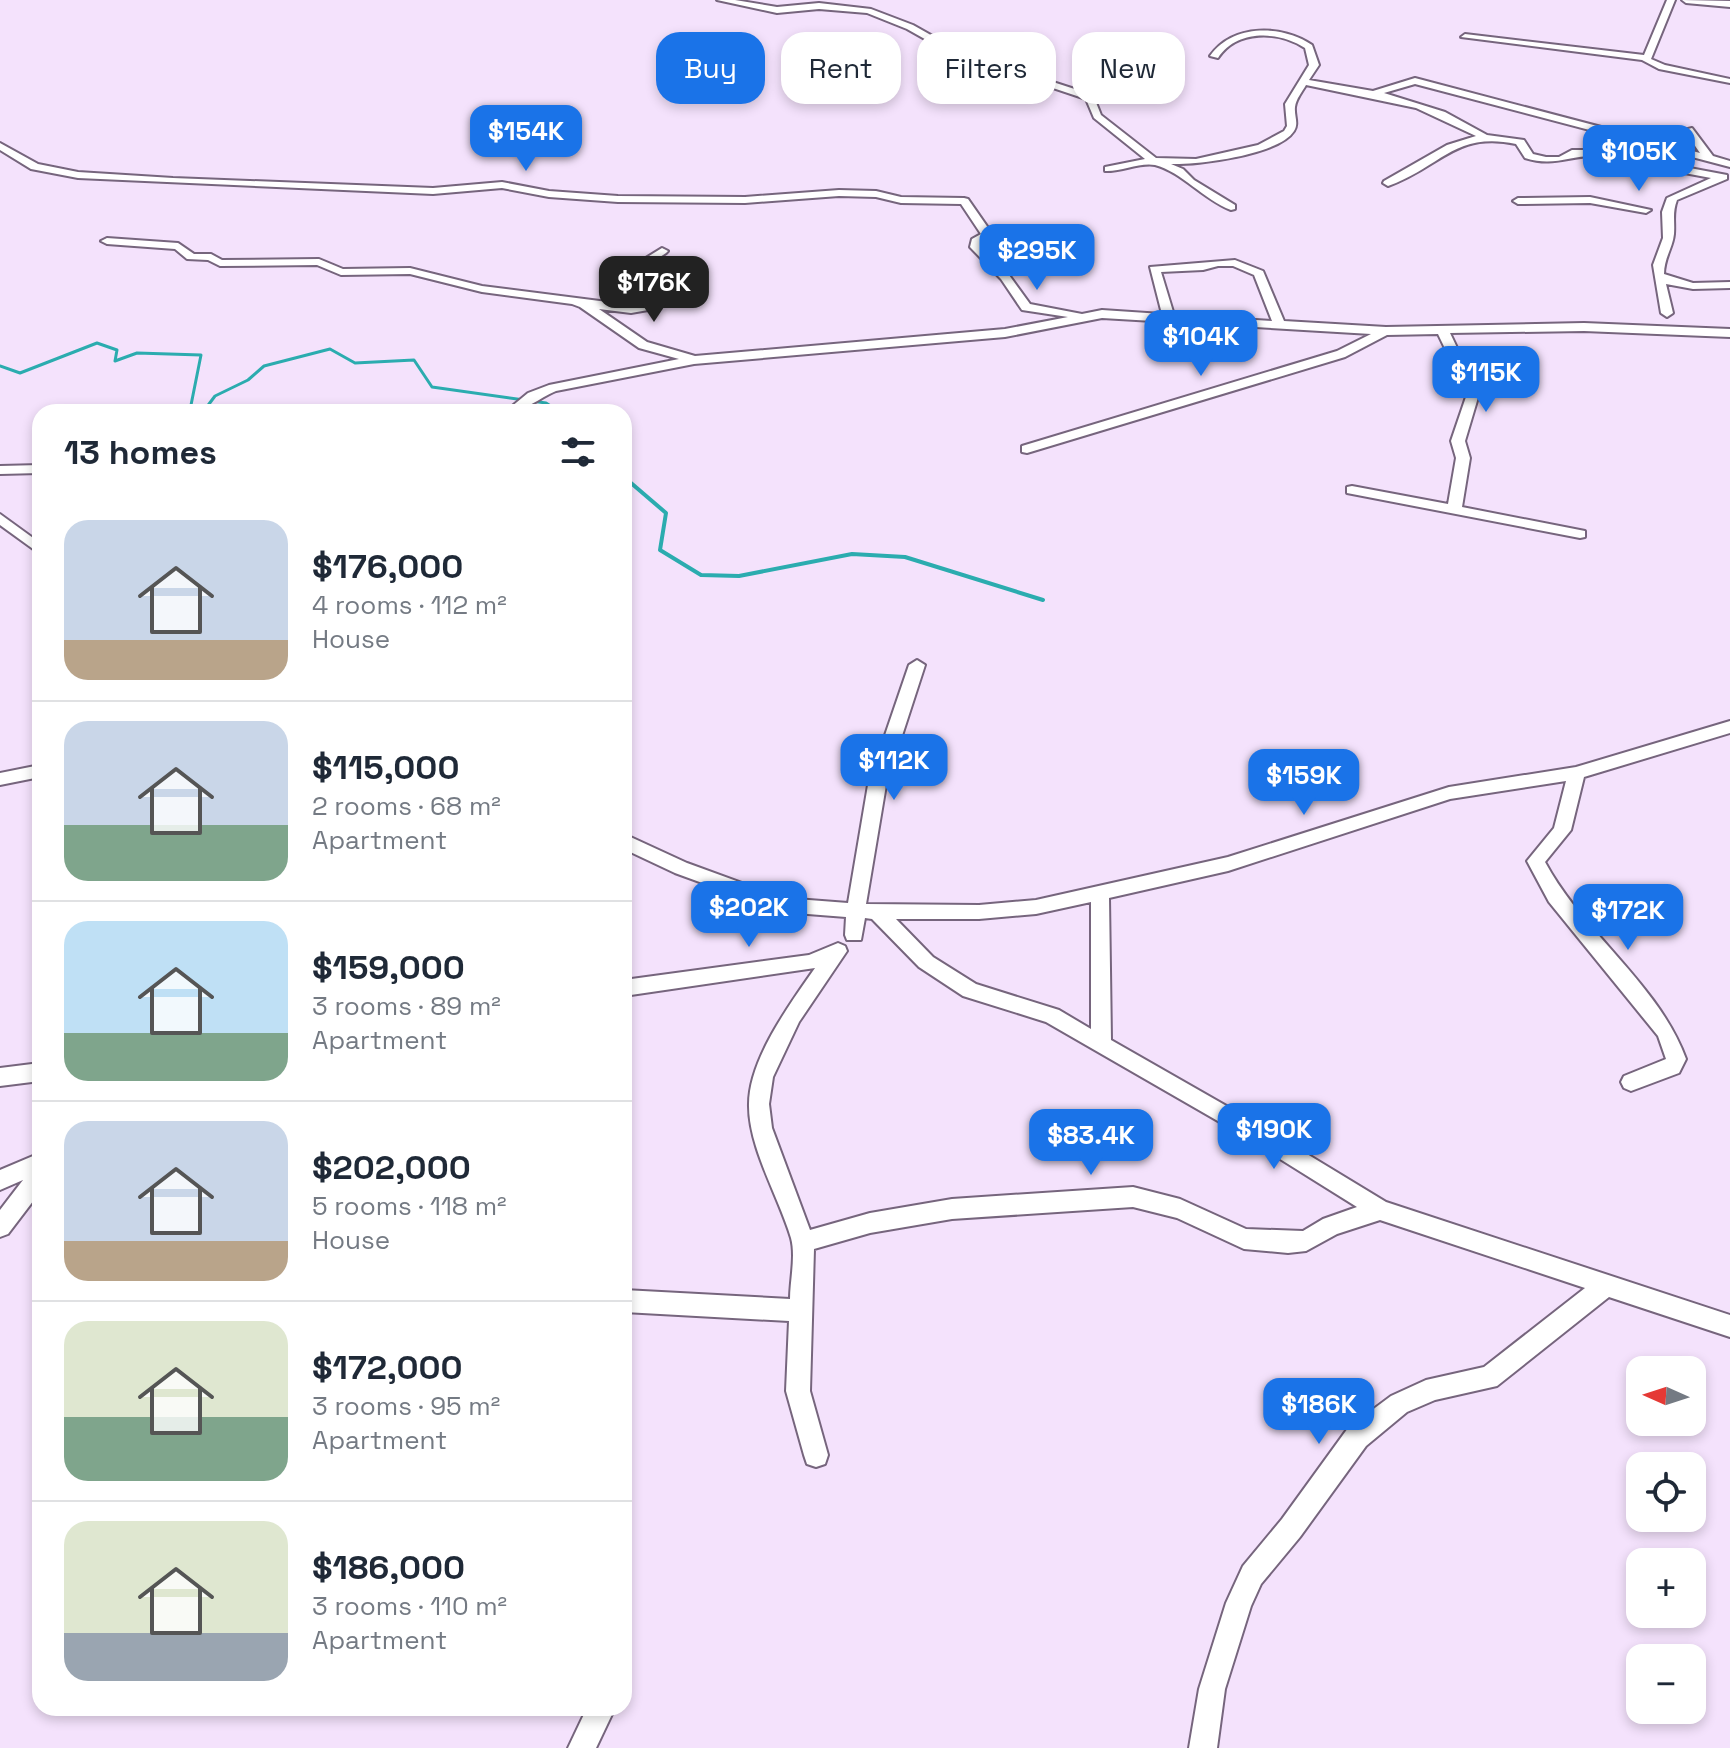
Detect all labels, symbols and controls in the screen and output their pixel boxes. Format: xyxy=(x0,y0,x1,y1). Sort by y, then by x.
chip: Buy xyxy=(656,32,765,104)
chip: Rent xyxy=(781,32,901,104)
chip: Filters xyxy=(917,32,1056,104)
chip: New xyxy=(1072,32,1185,104)
pin: $154K xyxy=(470,105,582,173)
text: $154K xyxy=(488,114,564,148)
pin: $105K xyxy=(1583,125,1695,193)
text: $105K xyxy=(1601,134,1677,168)
pin: $295K xyxy=(981,224,1093,292)
text: $295K xyxy=(997,233,1077,267)
pin: $176K xyxy=(598,256,710,324)
text: $176K xyxy=(617,265,691,299)
pin: $104K xyxy=(1145,310,1257,378)
text: $104K xyxy=(1162,319,1240,353)
pin: $115K xyxy=(1430,346,1542,414)
text: $115K xyxy=(1450,355,1522,389)
icon: filters xyxy=(556,430,600,474)
text: 13 homes xyxy=(64,431,217,474)
text: $176,000 xyxy=(312,545,463,588)
icon: home xyxy=(128,552,224,648)
text: 4 rooms · 112 m² xyxy=(312,588,507,622)
text: House xyxy=(312,622,390,656)
pin: $112K xyxy=(838,734,950,802)
text: $112K xyxy=(859,743,929,777)
text: $115,000 xyxy=(312,746,459,789)
pin: $159K xyxy=(1248,749,1360,817)
icon: home xyxy=(128,753,224,849)
text: $159K xyxy=(1266,758,1342,792)
text: 2 rooms · 68 m² xyxy=(312,789,501,823)
text: Apartment xyxy=(312,823,447,857)
pin: $202K xyxy=(693,881,805,949)
pin: $172K xyxy=(1572,884,1684,952)
text: $202K xyxy=(709,890,789,924)
text: $172K xyxy=(1591,893,1665,927)
text: $159,000 xyxy=(312,946,465,989)
icon: home xyxy=(128,953,224,1049)
text: 3 rooms · 89 m² xyxy=(312,989,501,1023)
text: Apartment xyxy=(312,1023,447,1057)
pin: $190K xyxy=(1218,1103,1330,1171)
pin: $83.4K xyxy=(1026,1109,1156,1177)
text: $190K xyxy=(1236,1112,1312,1146)
text: $83.4K xyxy=(1047,1118,1135,1152)
text: $202,000 xyxy=(312,1146,471,1189)
icon: home xyxy=(128,1153,224,1249)
text: 5 rooms · 118 m² xyxy=(312,1189,507,1223)
text: House xyxy=(312,1223,390,1257)
text: $172,000 xyxy=(312,1346,463,1389)
icon: home xyxy=(128,1353,224,1449)
north arrow xyxy=(1626,1356,1706,1436)
map controls xyxy=(1626,1356,1706,1724)
pin: $186K xyxy=(1263,1378,1375,1446)
text: $186K xyxy=(1281,1387,1357,1421)
text: 3 rooms · 95 m² xyxy=(312,1389,500,1423)
text: Apartment xyxy=(312,1423,447,1457)
button: locate xyxy=(1626,1452,1706,1532)
text: $186,000 xyxy=(312,1546,465,1589)
button: + xyxy=(1626,1548,1706,1628)
icon: home xyxy=(128,1553,224,1649)
text: 3 rooms · 110 m² xyxy=(312,1589,507,1623)
text: Apartment xyxy=(312,1623,447,1657)
button: − xyxy=(1626,1644,1706,1724)

